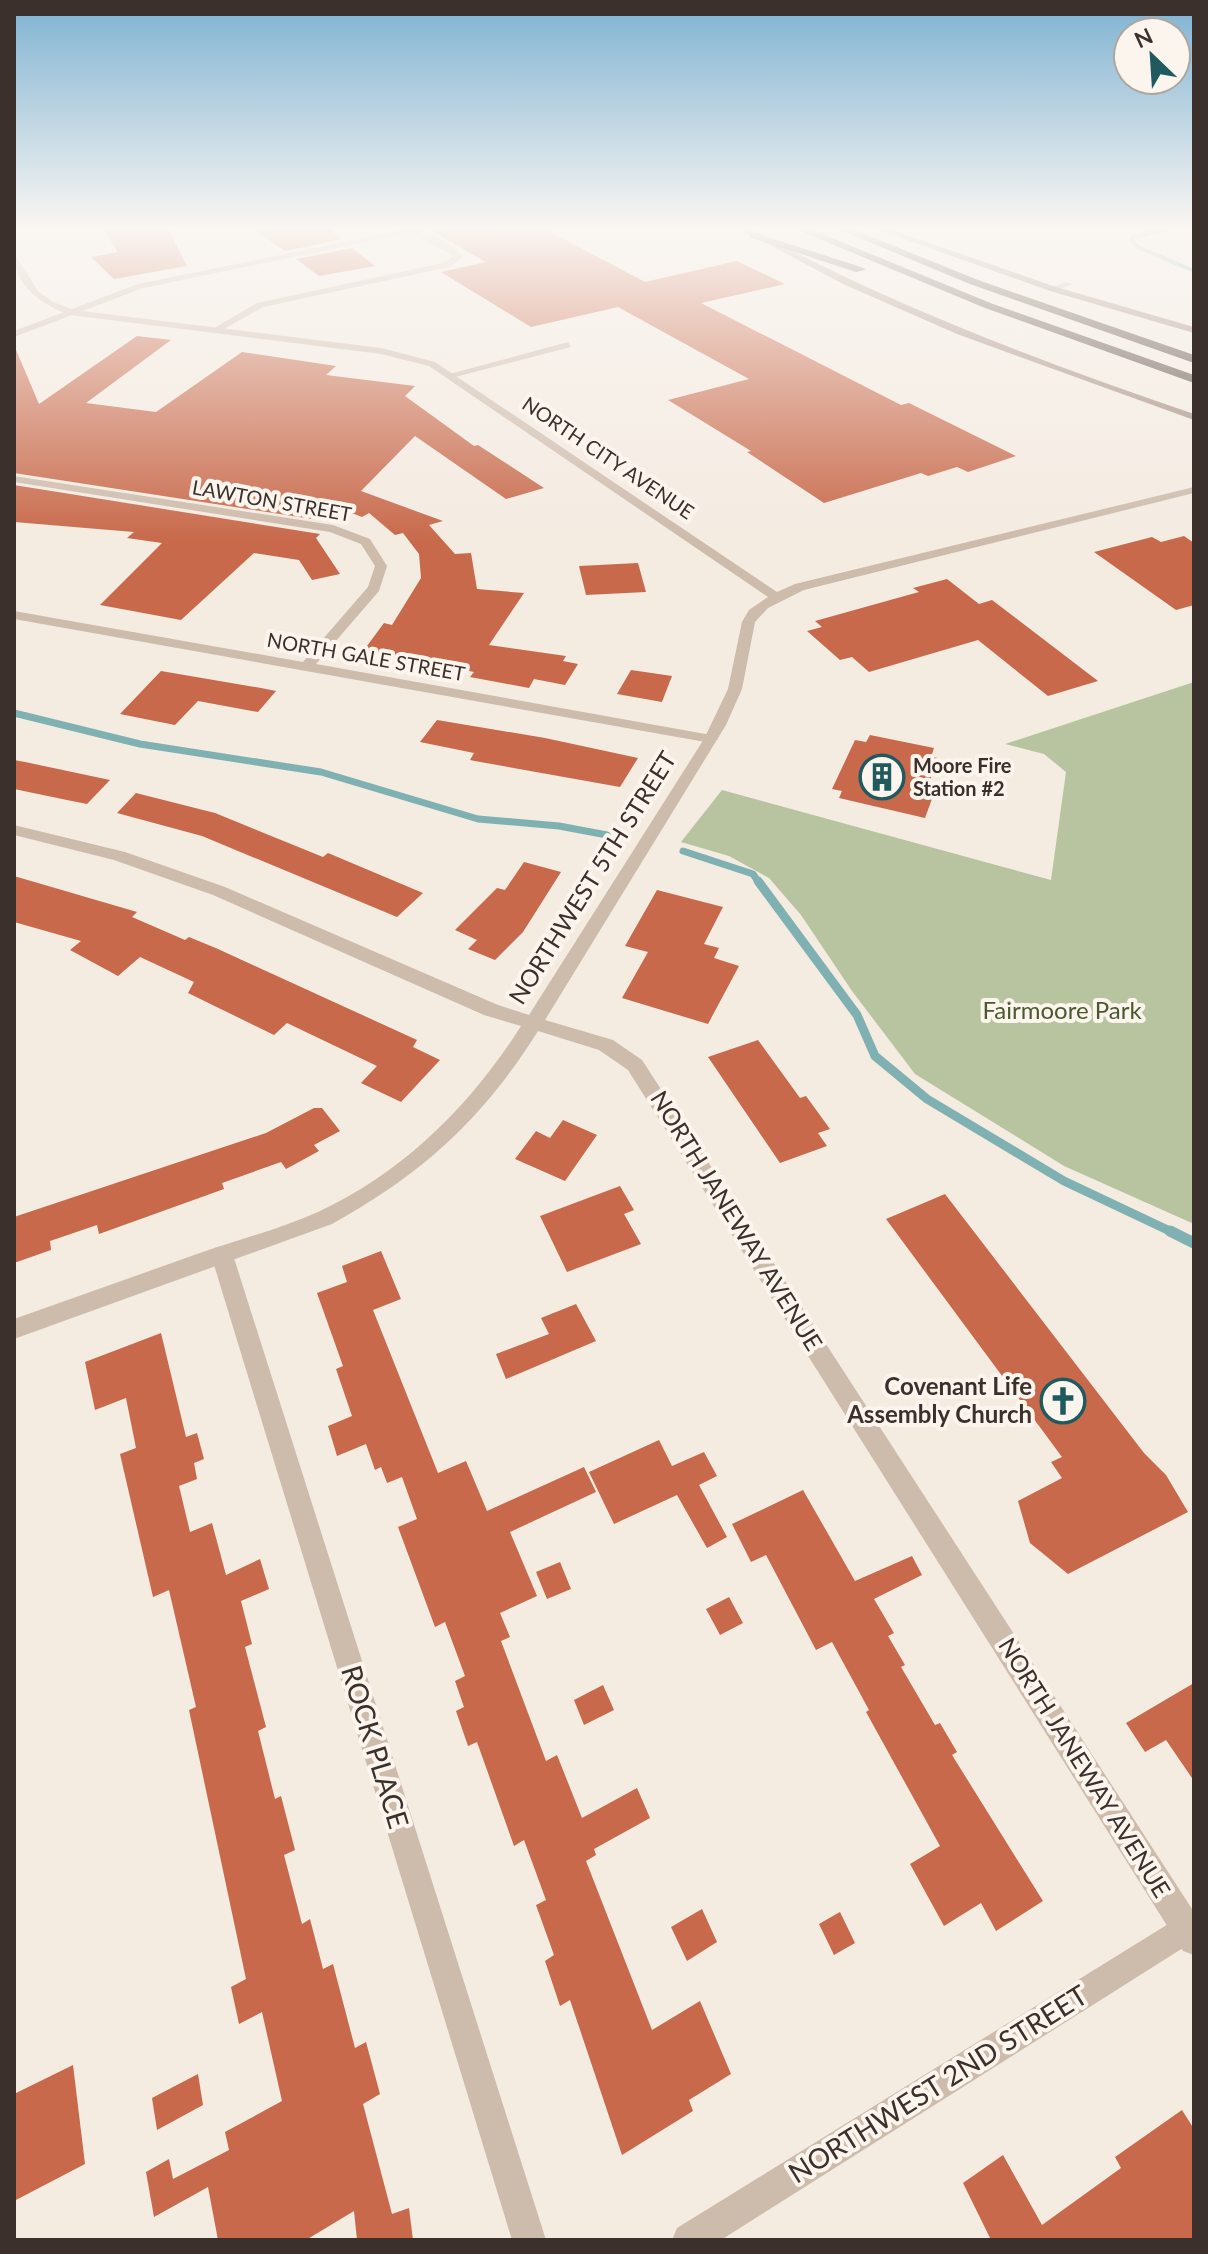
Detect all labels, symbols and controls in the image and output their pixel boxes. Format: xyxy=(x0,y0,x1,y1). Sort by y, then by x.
north arrow xyxy=(1112,16,1192,96)
text: N xyxy=(1130,22,1157,53)
street label: NORTH CITY AVENUE xyxy=(518,391,699,523)
street label: LAWTON STREET xyxy=(191,474,354,526)
street label: NORTH GALE STREET xyxy=(265,627,467,685)
street label: NORTHWEST 5TH STREET xyxy=(502,745,682,1009)
building icon: Moore Fire Station #2 xyxy=(858,753,906,801)
place label: Moore Fire Station #2 xyxy=(913,753,1012,800)
park label: Fairmoore Park xyxy=(982,995,1142,1024)
street label: NORTH JANEWAY AVENUE xyxy=(645,1085,829,1356)
place label: Covenant Life Assembly Church xyxy=(846,1371,1032,1428)
church icon: Covenant Life Assembly Church xyxy=(1039,1377,1087,1425)
street label: NORTH JANEWAY AVENUE xyxy=(993,1632,1177,1903)
street label: ROCK PLACE xyxy=(335,1661,417,1832)
street label: NORTHWEST 2ND STREET xyxy=(782,1977,1094,2189)

